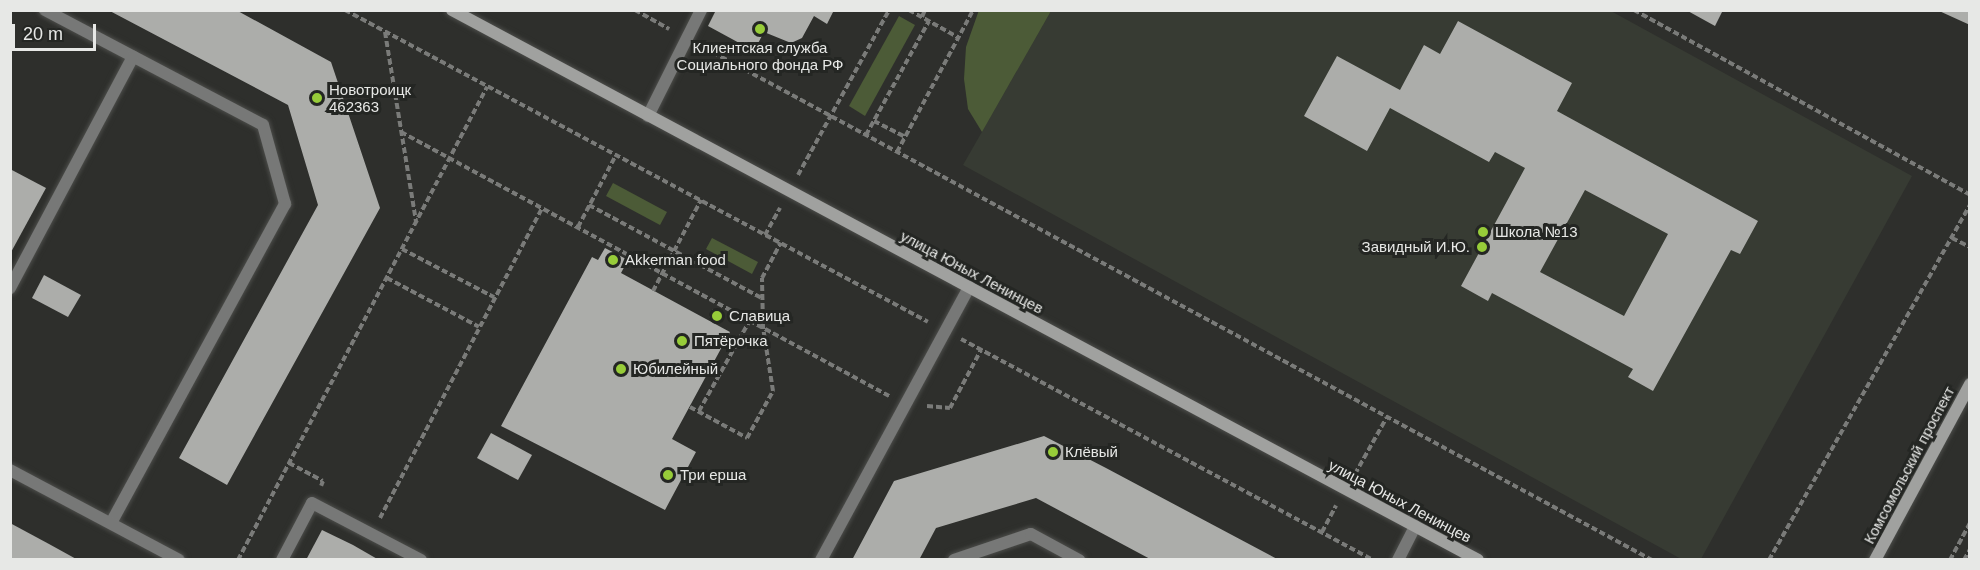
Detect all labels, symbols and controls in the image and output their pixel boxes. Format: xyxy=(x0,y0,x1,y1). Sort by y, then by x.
scale bar xyxy=(15,12,99,50)
marker: Клиентская служба Социального фонда РФ xyxy=(753,22,767,36)
text: 20 m xyxy=(23,24,63,44)
place label: Клиентская служба Социального фонда РФ xyxy=(677,38,843,73)
place label: Новотроицк 462363 xyxy=(329,80,411,115)
marker: Новотроицк 462363 xyxy=(310,91,324,105)
place label: Школа №13 xyxy=(1495,223,1578,241)
marker: Школа №13 xyxy=(1476,225,1490,239)
street label: улица Юных Ленинцев xyxy=(898,227,1046,317)
place label: Завидный И.Ю. xyxy=(1362,238,1470,256)
marker: Завидный И.Ю. xyxy=(1475,240,1489,254)
place label: Akkerman food xyxy=(625,251,726,269)
marker: Akkerman food xyxy=(606,253,620,267)
place label: Славица xyxy=(729,307,790,325)
marker: Славица xyxy=(710,309,724,323)
place label: Пятёрочка xyxy=(694,332,768,350)
marker: Пятёрочка xyxy=(675,334,689,348)
place label: Юбилейный xyxy=(633,360,718,378)
marker: Юбилейный xyxy=(614,362,628,376)
street label: Комсомольский проспект xyxy=(1860,383,1958,547)
place label: Клёвый xyxy=(1065,443,1118,461)
marker: Клёвый xyxy=(1046,445,1060,459)
street label: улица Юных Ленинцев xyxy=(1326,456,1474,546)
place label: Три ерша xyxy=(680,466,746,484)
marker: Три ерша xyxy=(661,468,675,482)

